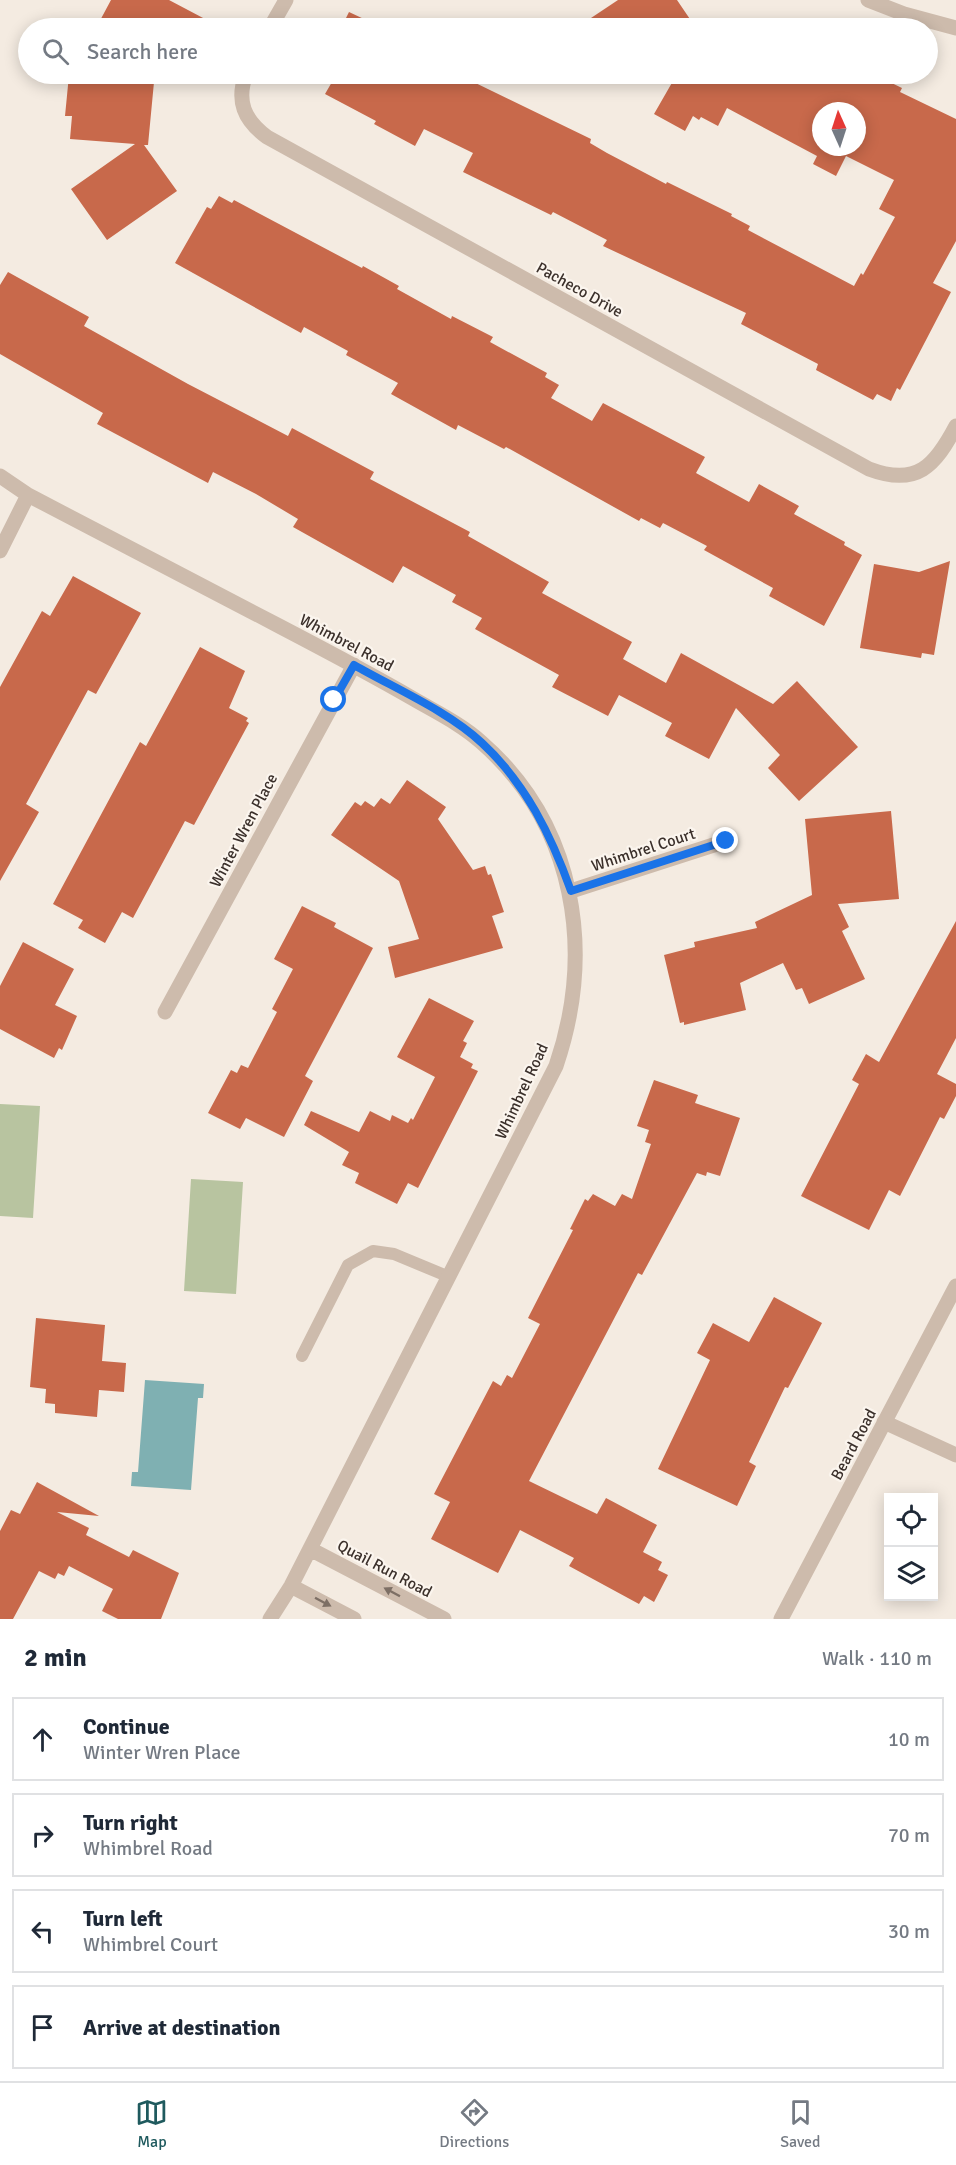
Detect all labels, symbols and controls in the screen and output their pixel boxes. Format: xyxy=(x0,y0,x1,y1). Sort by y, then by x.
search box xyxy=(18,18,938,84)
icon: search xyxy=(39,35,72,68)
text: Search here xyxy=(87,38,198,65)
north arrow xyxy=(812,102,866,156)
street label: Pacheco Drive xyxy=(533,258,626,322)
street label: Whimbrel Road xyxy=(296,610,397,676)
route start xyxy=(320,686,346,712)
street label: Winter Wren Place xyxy=(205,770,282,891)
street label: Whimbrel Court xyxy=(589,824,698,876)
route end xyxy=(712,827,738,853)
street label: Whimbrel Road xyxy=(491,1040,553,1143)
street label: Beard Road xyxy=(827,1405,881,1484)
map controls xyxy=(884,1493,938,1601)
button: locate xyxy=(884,1493,938,1547)
street label: Quail Run Road xyxy=(334,1536,435,1602)
button: layers xyxy=(884,1547,938,1601)
one-way arrow xyxy=(383,1587,400,1597)
one-way arrow xyxy=(314,1598,331,1607)
text: 2 min xyxy=(24,1642,87,1674)
text: Walk · 110 m xyxy=(822,1646,932,1671)
text: Continue xyxy=(83,1713,170,1740)
icon: ahead xyxy=(26,1723,59,1756)
text: 10 m xyxy=(888,1727,930,1752)
text: Winter Wren Place xyxy=(83,1740,241,1765)
text: Turn right xyxy=(83,1809,178,1836)
icon: right xyxy=(26,1819,59,1852)
text: 70 m xyxy=(888,1823,930,1848)
text: Whimbrel Road xyxy=(83,1836,213,1861)
text: Turn left xyxy=(83,1905,163,1932)
icon: left xyxy=(26,1915,59,1948)
text: 30 m xyxy=(888,1919,930,1944)
text: Whimbrel Court xyxy=(83,1932,218,1957)
icon: arrive xyxy=(26,2011,59,2044)
text: Arrive at destination xyxy=(83,2014,280,2041)
tab: Map xyxy=(135,2096,168,2152)
tab: Directions xyxy=(439,2096,509,2152)
tab: Saved xyxy=(780,2096,821,2152)

